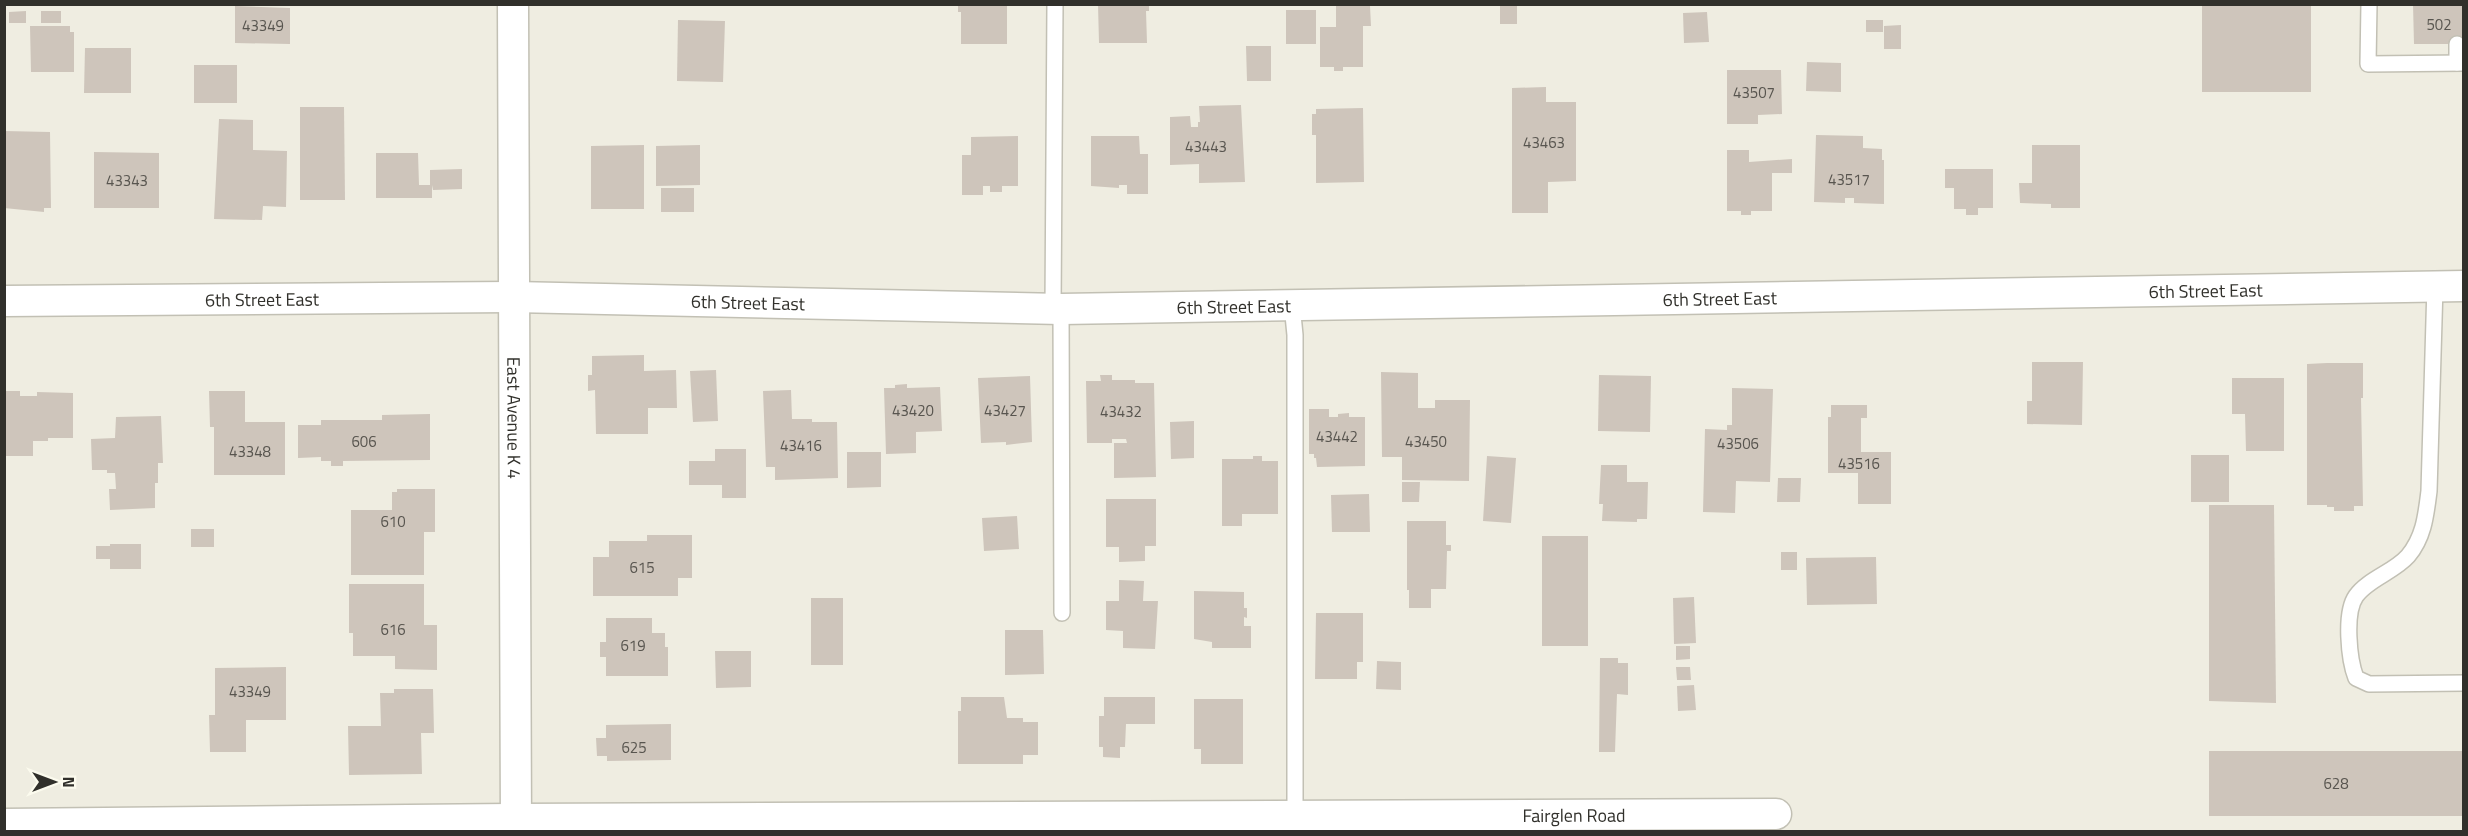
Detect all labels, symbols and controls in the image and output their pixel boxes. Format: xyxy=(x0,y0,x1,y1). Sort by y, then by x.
house number: 502 xyxy=(2426,13,2452,36)
house number: 43349 xyxy=(242,14,284,37)
house number: 43507 xyxy=(1733,81,1775,104)
house number: 43463 xyxy=(1523,131,1565,154)
house number: 43443 xyxy=(1185,135,1227,158)
house number: 43517 xyxy=(1828,168,1870,191)
house number: 43343 xyxy=(106,169,148,192)
street label: 6th Street East xyxy=(2148,276,2264,305)
street label: 6th Street East xyxy=(1662,284,1778,313)
street label: 6th Street East xyxy=(205,285,320,313)
street label: 6th Street East xyxy=(691,287,806,317)
street label: 6th Street East xyxy=(1177,292,1292,321)
street label: East Avenue K 4 xyxy=(501,357,528,479)
house number: 43420 xyxy=(892,399,934,422)
house number: 43427 xyxy=(984,399,1026,422)
house number: 43432 xyxy=(1100,400,1142,423)
house number: 43442 xyxy=(1316,425,1358,448)
house number: 606 xyxy=(351,430,377,453)
house number: 43450 xyxy=(1405,430,1447,453)
house number: 43506 xyxy=(1717,432,1759,455)
house number: 43416 xyxy=(780,434,822,457)
house number: 43348 xyxy=(229,440,271,463)
house number: 43516 xyxy=(1838,452,1880,475)
house number: 610 xyxy=(380,510,406,533)
house number: 615 xyxy=(629,556,655,579)
house number: 616 xyxy=(380,618,406,641)
house number: 619 xyxy=(620,634,646,657)
house number: 43349 xyxy=(229,680,271,703)
house number: 625 xyxy=(621,736,647,759)
north arrow xyxy=(24,752,84,812)
house number: 628 xyxy=(2323,772,2349,795)
text: N xyxy=(57,776,81,788)
street label: Fairglen Road xyxy=(1522,801,1626,829)

